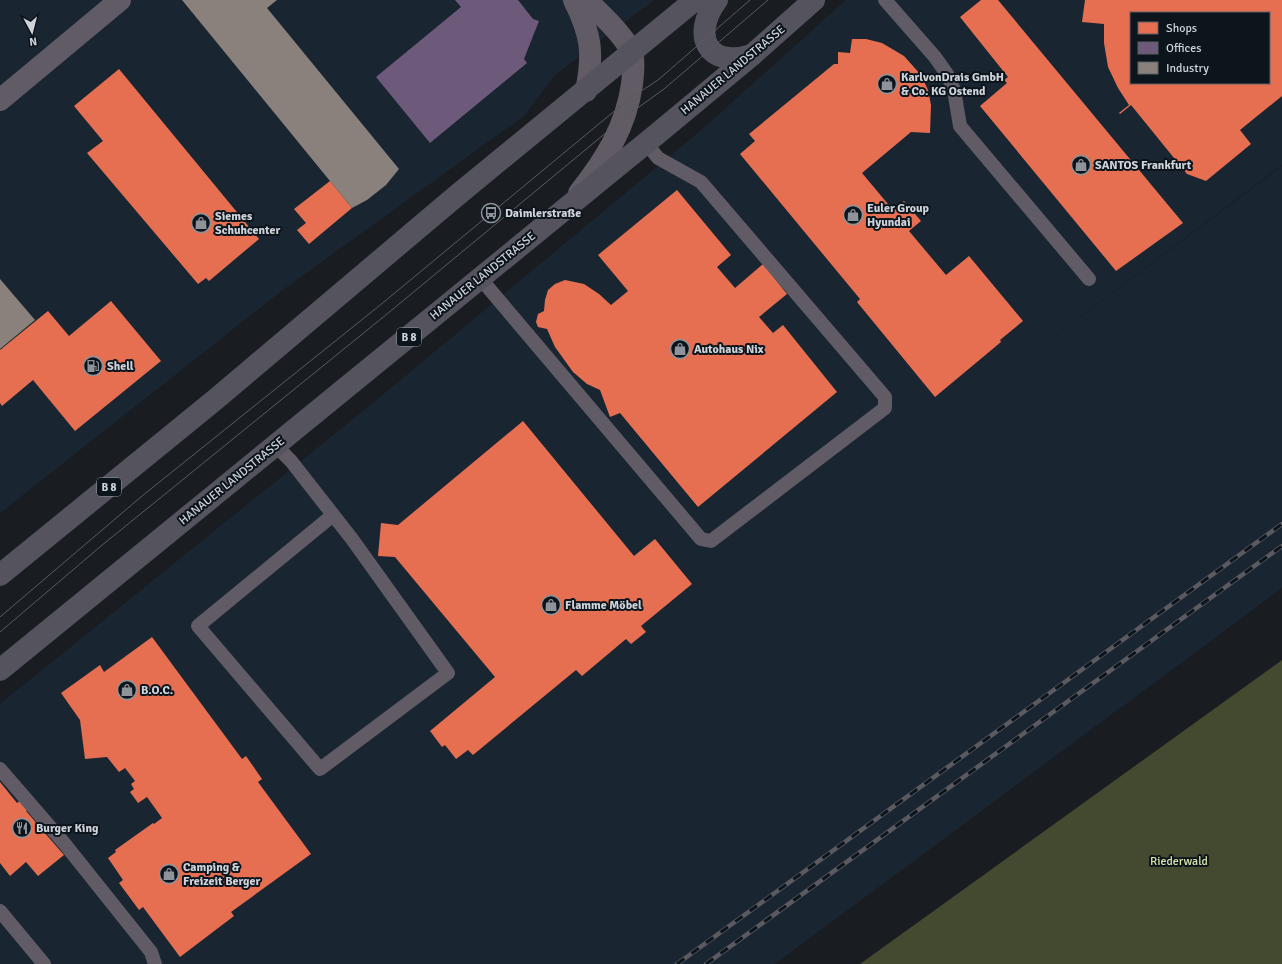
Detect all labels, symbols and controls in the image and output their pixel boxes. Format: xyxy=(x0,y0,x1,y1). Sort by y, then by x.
north arrow xyxy=(12,12,52,52)
legend xyxy=(1130,12,1270,84)
text: Shops xyxy=(1166,21,1197,36)
street label: HANAUER LANDSTRASSE xyxy=(678,22,788,118)
text: N xyxy=(29,35,38,48)
text: Offices xyxy=(1166,41,1201,56)
text: Industry xyxy=(1166,61,1209,76)
place label: KarlvonDrais GmbH & Co. KG Ostend xyxy=(901,70,1004,99)
shop icon: KarlvonDrais GmbH & Co. KG Ostend xyxy=(876,73,898,95)
shop icon: SANTOS Frankfurt xyxy=(1070,154,1092,176)
place label: SANTOS Frankfurt xyxy=(1095,158,1192,173)
place label: Euler Group Hyundai xyxy=(867,201,930,230)
bus stop icon: Daimlerstraße xyxy=(480,202,502,224)
shop icon: Euler Group Hyundai xyxy=(842,204,864,226)
place label: Daimlerstraße xyxy=(505,206,581,221)
place label: Siemes Schuhcenter xyxy=(215,209,280,238)
shop icon: Siemes Schuhcenter xyxy=(190,212,212,234)
street label: HANAUER LANDSTRASSE xyxy=(427,229,539,323)
road number: B 8 xyxy=(397,328,421,346)
shop icon: Autohaus Nix xyxy=(669,338,691,360)
place label: Autohaus Nix xyxy=(694,342,764,357)
fuel station icon: Shell xyxy=(82,355,104,377)
place label: Shell xyxy=(107,359,134,374)
street label: HANAUER LANDSTRASSE xyxy=(176,434,288,528)
road number: B 8 xyxy=(97,478,121,496)
shop icon: Flamme Möbel xyxy=(540,594,562,616)
place label: Flamme Möbel xyxy=(565,598,642,613)
shop icon: B.O.C. xyxy=(116,679,138,701)
place label: B.O.C. xyxy=(141,683,173,698)
restaurant icon: Burger King xyxy=(11,817,33,839)
place label: Burger King xyxy=(36,821,99,836)
park label: Riederwald xyxy=(1150,854,1208,869)
place label: Camping & Freizeit Berger xyxy=(183,860,260,889)
shop icon: Camping & Freizeit Berger xyxy=(158,863,180,885)

